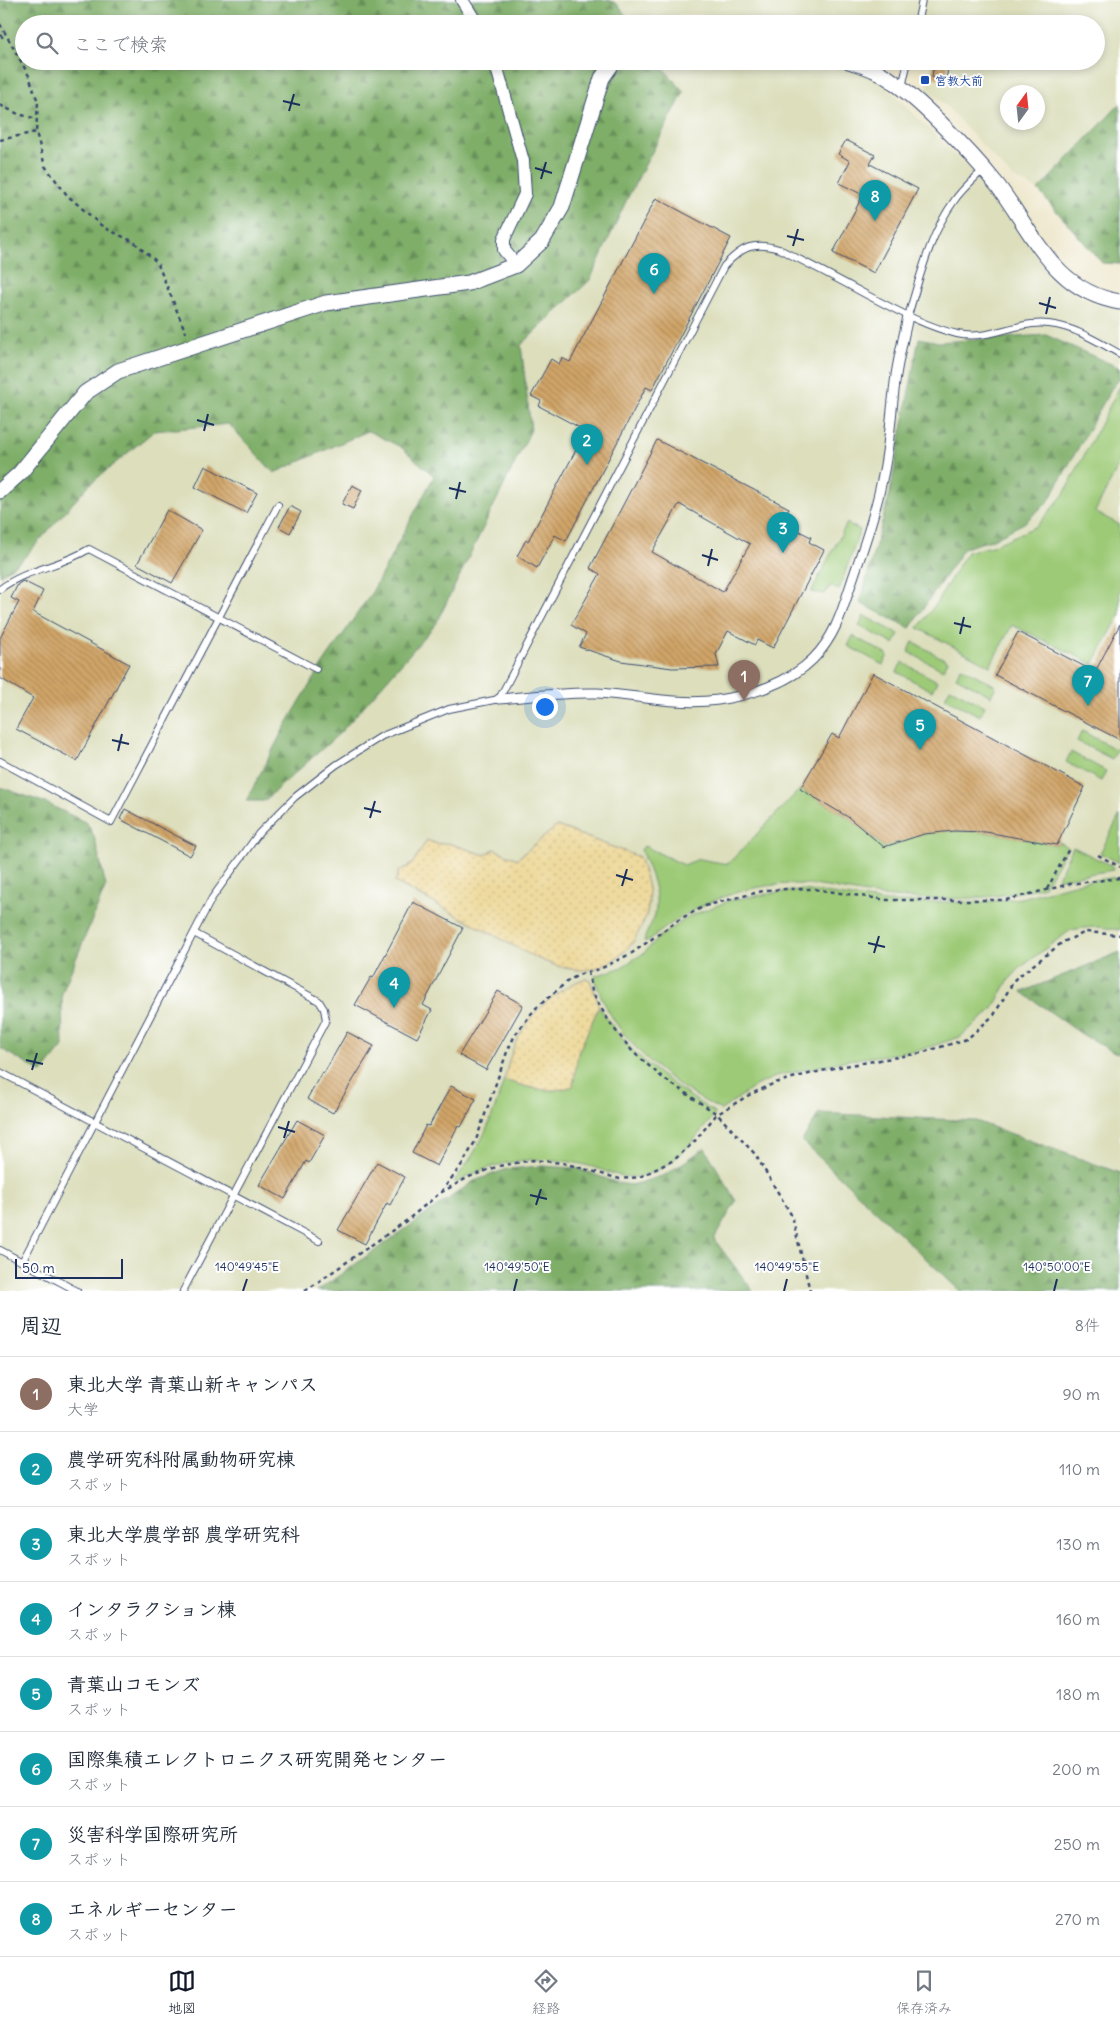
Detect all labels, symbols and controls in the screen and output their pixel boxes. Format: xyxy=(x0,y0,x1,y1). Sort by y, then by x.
search box xyxy=(15,15,1105,70)
icon: search xyxy=(33,29,61,57)
text: ここで検索 xyxy=(73,32,168,56)
place label: 宮教大前 xyxy=(935,73,983,88)
marker: 宮教大前 xyxy=(919,74,931,86)
north arrow xyxy=(1000,85,1045,130)
pin: 8 xyxy=(859,180,891,221)
pin: 6 xyxy=(638,253,670,294)
pin: 2 xyxy=(571,424,603,465)
pin: 3 xyxy=(767,512,799,553)
pin: 1 xyxy=(728,660,760,701)
pin: 7 xyxy=(1072,665,1104,706)
your location xyxy=(532,694,558,720)
pin: 5 xyxy=(904,709,936,750)
pin: 4 xyxy=(378,967,410,1008)
scale bar xyxy=(15,1256,122,1279)
text: 50 m xyxy=(22,1259,55,1277)
text: 140°49'45"E xyxy=(215,1259,279,1274)
text: 140°49'50"E xyxy=(484,1259,550,1274)
text: 140°49'55"E xyxy=(755,1259,819,1274)
text: 140°50'00"E xyxy=(1023,1259,1091,1274)
text: 周辺 xyxy=(20,1312,62,1339)
text: 8件 xyxy=(1075,1315,1100,1335)
text: 東北大学 青葉山新キャンパス xyxy=(67,1372,318,1396)
text: 1 xyxy=(33,1384,39,1404)
text: 90 m xyxy=(1062,1384,1100,1404)
text: 大学 xyxy=(67,1399,99,1419)
text: 農学研究科附属動物研究棟 xyxy=(67,1447,295,1471)
text: 2 xyxy=(32,1459,40,1479)
text: 110 m xyxy=(1059,1459,1100,1479)
text: スポット xyxy=(67,1474,131,1494)
text: 東北大学農学部 農学研究科 xyxy=(67,1522,300,1546)
text: 3 xyxy=(31,1534,41,1554)
text: 130 m xyxy=(1056,1534,1100,1554)
text: スポット xyxy=(67,1549,131,1569)
text: インタラクション棟 xyxy=(67,1597,236,1621)
text: 4 xyxy=(31,1609,41,1629)
text: 160 m xyxy=(1056,1609,1100,1629)
text: スポット xyxy=(67,1624,131,1644)
text: 青葉山コモンズ xyxy=(67,1672,200,1696)
text: 5 xyxy=(31,1684,41,1704)
text: 180 m xyxy=(1056,1684,1100,1704)
text: スポット xyxy=(67,1699,131,1719)
text: 国際集積エレクトロニクス研究開発センター xyxy=(67,1747,447,1771)
text: 6 xyxy=(31,1759,41,1779)
text: 200 m xyxy=(1052,1759,1100,1779)
text: スポット xyxy=(67,1774,131,1794)
text: 災害科学国際研究所 xyxy=(67,1822,238,1846)
text: 7 xyxy=(32,1834,40,1854)
text: 250 m xyxy=(1054,1834,1100,1854)
text: スポット xyxy=(67,1849,131,1869)
text: エネルギーセンター xyxy=(67,1897,238,1921)
text: 8 xyxy=(31,1909,41,1929)
text: 270 m xyxy=(1055,1909,1100,1929)
text: スポット xyxy=(67,1924,131,1944)
tab: 地図 xyxy=(168,1967,196,2017)
tab: 経路 xyxy=(532,1967,560,2017)
tab: 保存済み xyxy=(896,1967,952,2017)

